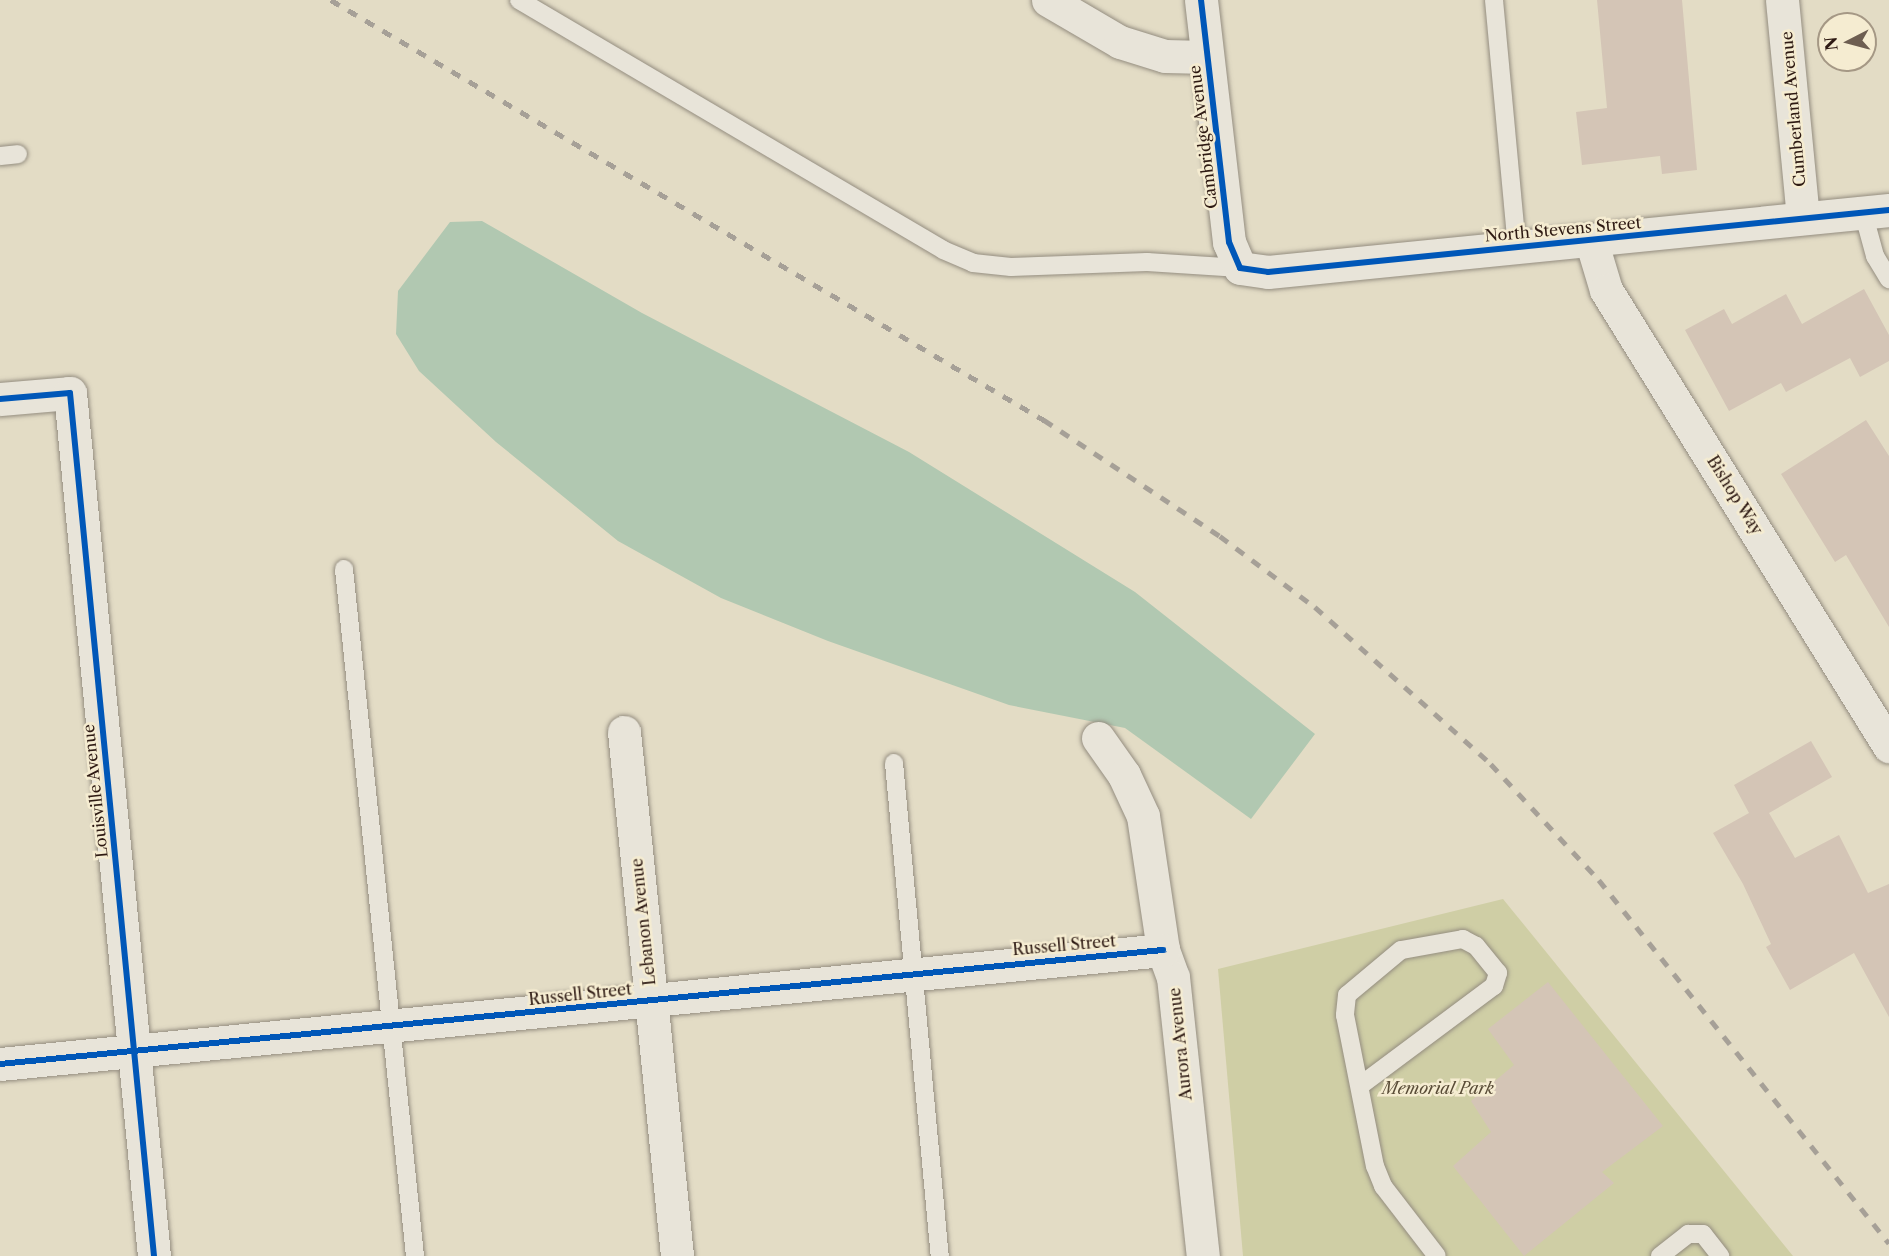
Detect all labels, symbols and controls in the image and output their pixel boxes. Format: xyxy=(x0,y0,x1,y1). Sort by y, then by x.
north arrow xyxy=(1817,12,1877,72)
street label: Cumberland Avenue xyxy=(1777,30,1809,188)
text: N xyxy=(1820,36,1842,52)
street label: Cambridge Avenue xyxy=(1185,64,1221,210)
street label: North Stevens Street xyxy=(1484,213,1642,245)
street label: Bishop Way xyxy=(1703,452,1767,538)
street label: Louisville Avenue xyxy=(78,723,112,859)
street label: Lebanon Avenue xyxy=(627,857,659,987)
street label: Russell Street xyxy=(1012,931,1116,959)
street label: Russell Street xyxy=(528,979,632,1009)
street label: Aurora Avenue xyxy=(1164,986,1196,1102)
park label: Memorial Park xyxy=(1382,1078,1494,1098)

